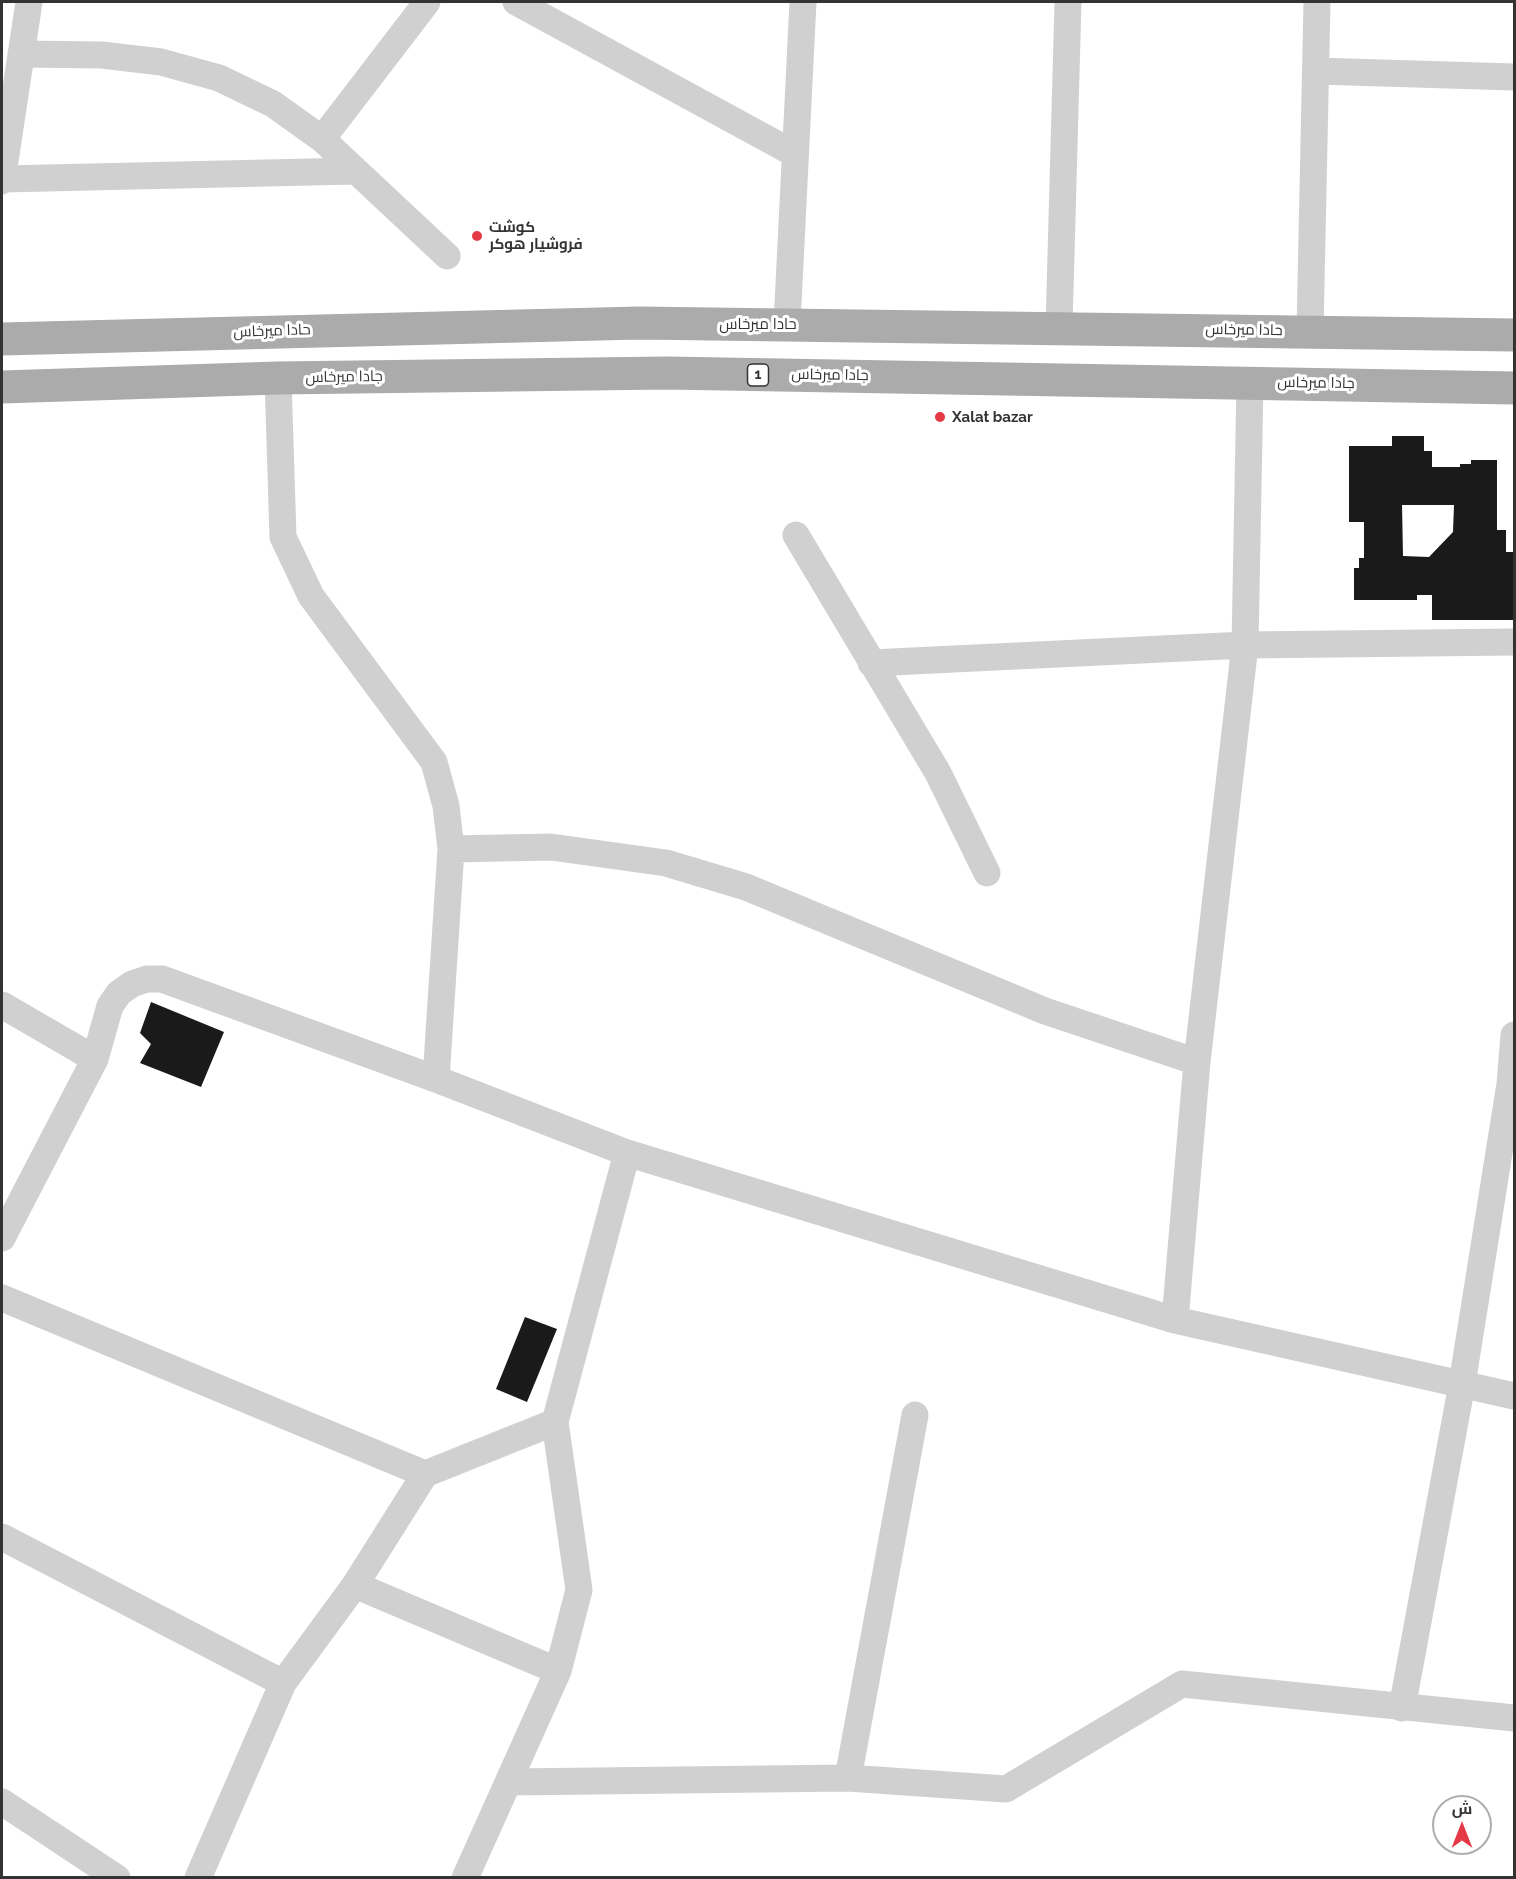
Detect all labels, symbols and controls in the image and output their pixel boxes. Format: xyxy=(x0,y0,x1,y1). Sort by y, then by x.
place label: كوشت فروشيار هوكر xyxy=(489,218,583,253)
marker: كوشت فروشيار هوكر xyxy=(470,229,484,243)
street label: حادا ميرخاس xyxy=(719,315,797,333)
street label: حادا ميرخاس xyxy=(1205,320,1283,340)
street label: حادا ميرخاس xyxy=(233,321,311,341)
road number: 1 xyxy=(748,364,768,386)
street label: جادا ميرخاس xyxy=(791,365,869,385)
street label: جادا ميرخاس xyxy=(305,367,383,387)
street label: جادا ميرخاس xyxy=(1277,373,1355,393)
place label: Xalat bazar xyxy=(952,408,1033,426)
marker: Xalat bazar xyxy=(933,410,947,424)
north arrow xyxy=(1432,1795,1492,1855)
text: ش xyxy=(1452,1799,1472,1818)

